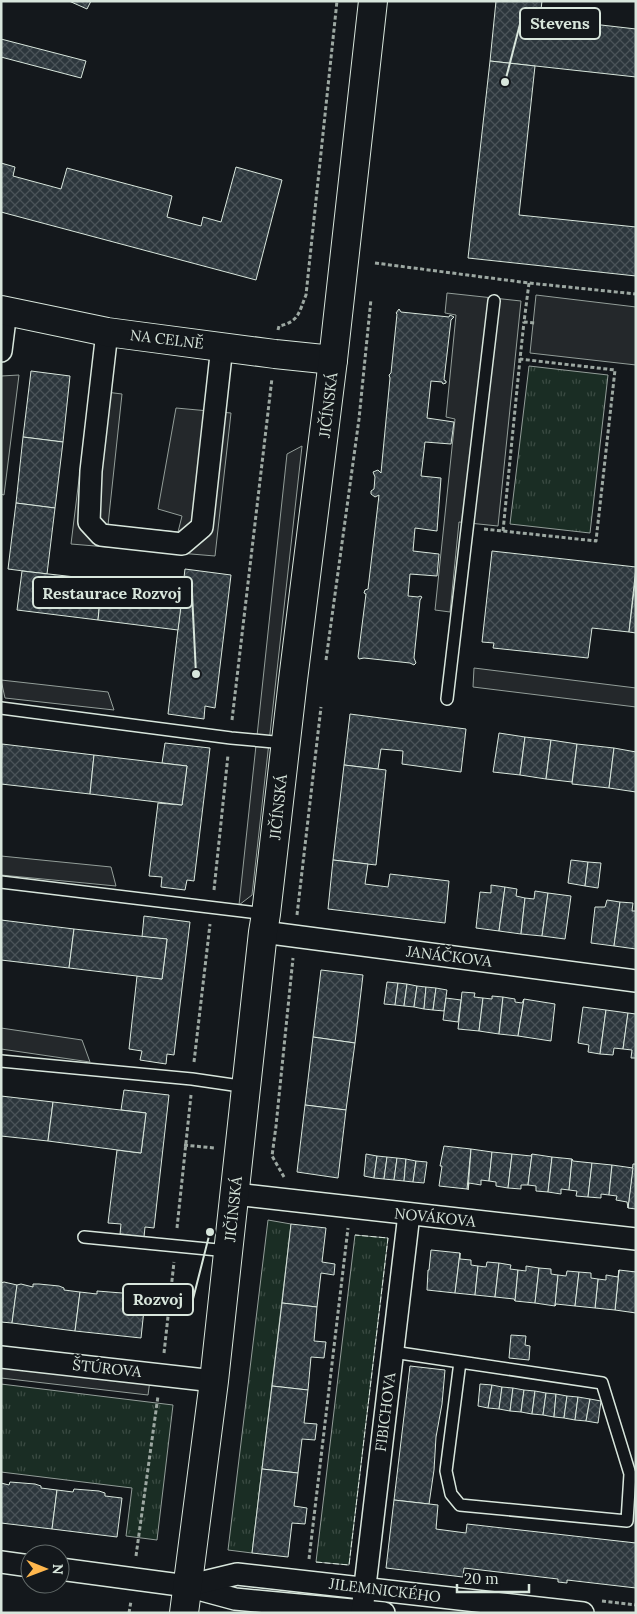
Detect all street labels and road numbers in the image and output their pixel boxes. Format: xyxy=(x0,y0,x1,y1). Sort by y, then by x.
street label: NA CELNĚ xyxy=(129,325,205,353)
street label: JIČÍNSKÁ xyxy=(314,371,341,440)
street label: JIČÍNSKÁ xyxy=(265,773,291,842)
street label: JANÁČKOVA xyxy=(404,941,493,971)
street label: JIČÍNSKÁ xyxy=(220,1175,246,1244)
street label: NOVÁKOVA xyxy=(393,1203,477,1231)
street label: ŠTÚROVA xyxy=(72,1355,143,1381)
street label: FIBICHOVA xyxy=(371,1371,399,1453)
street label: JILEMNICKÉHO xyxy=(327,1574,442,1606)

